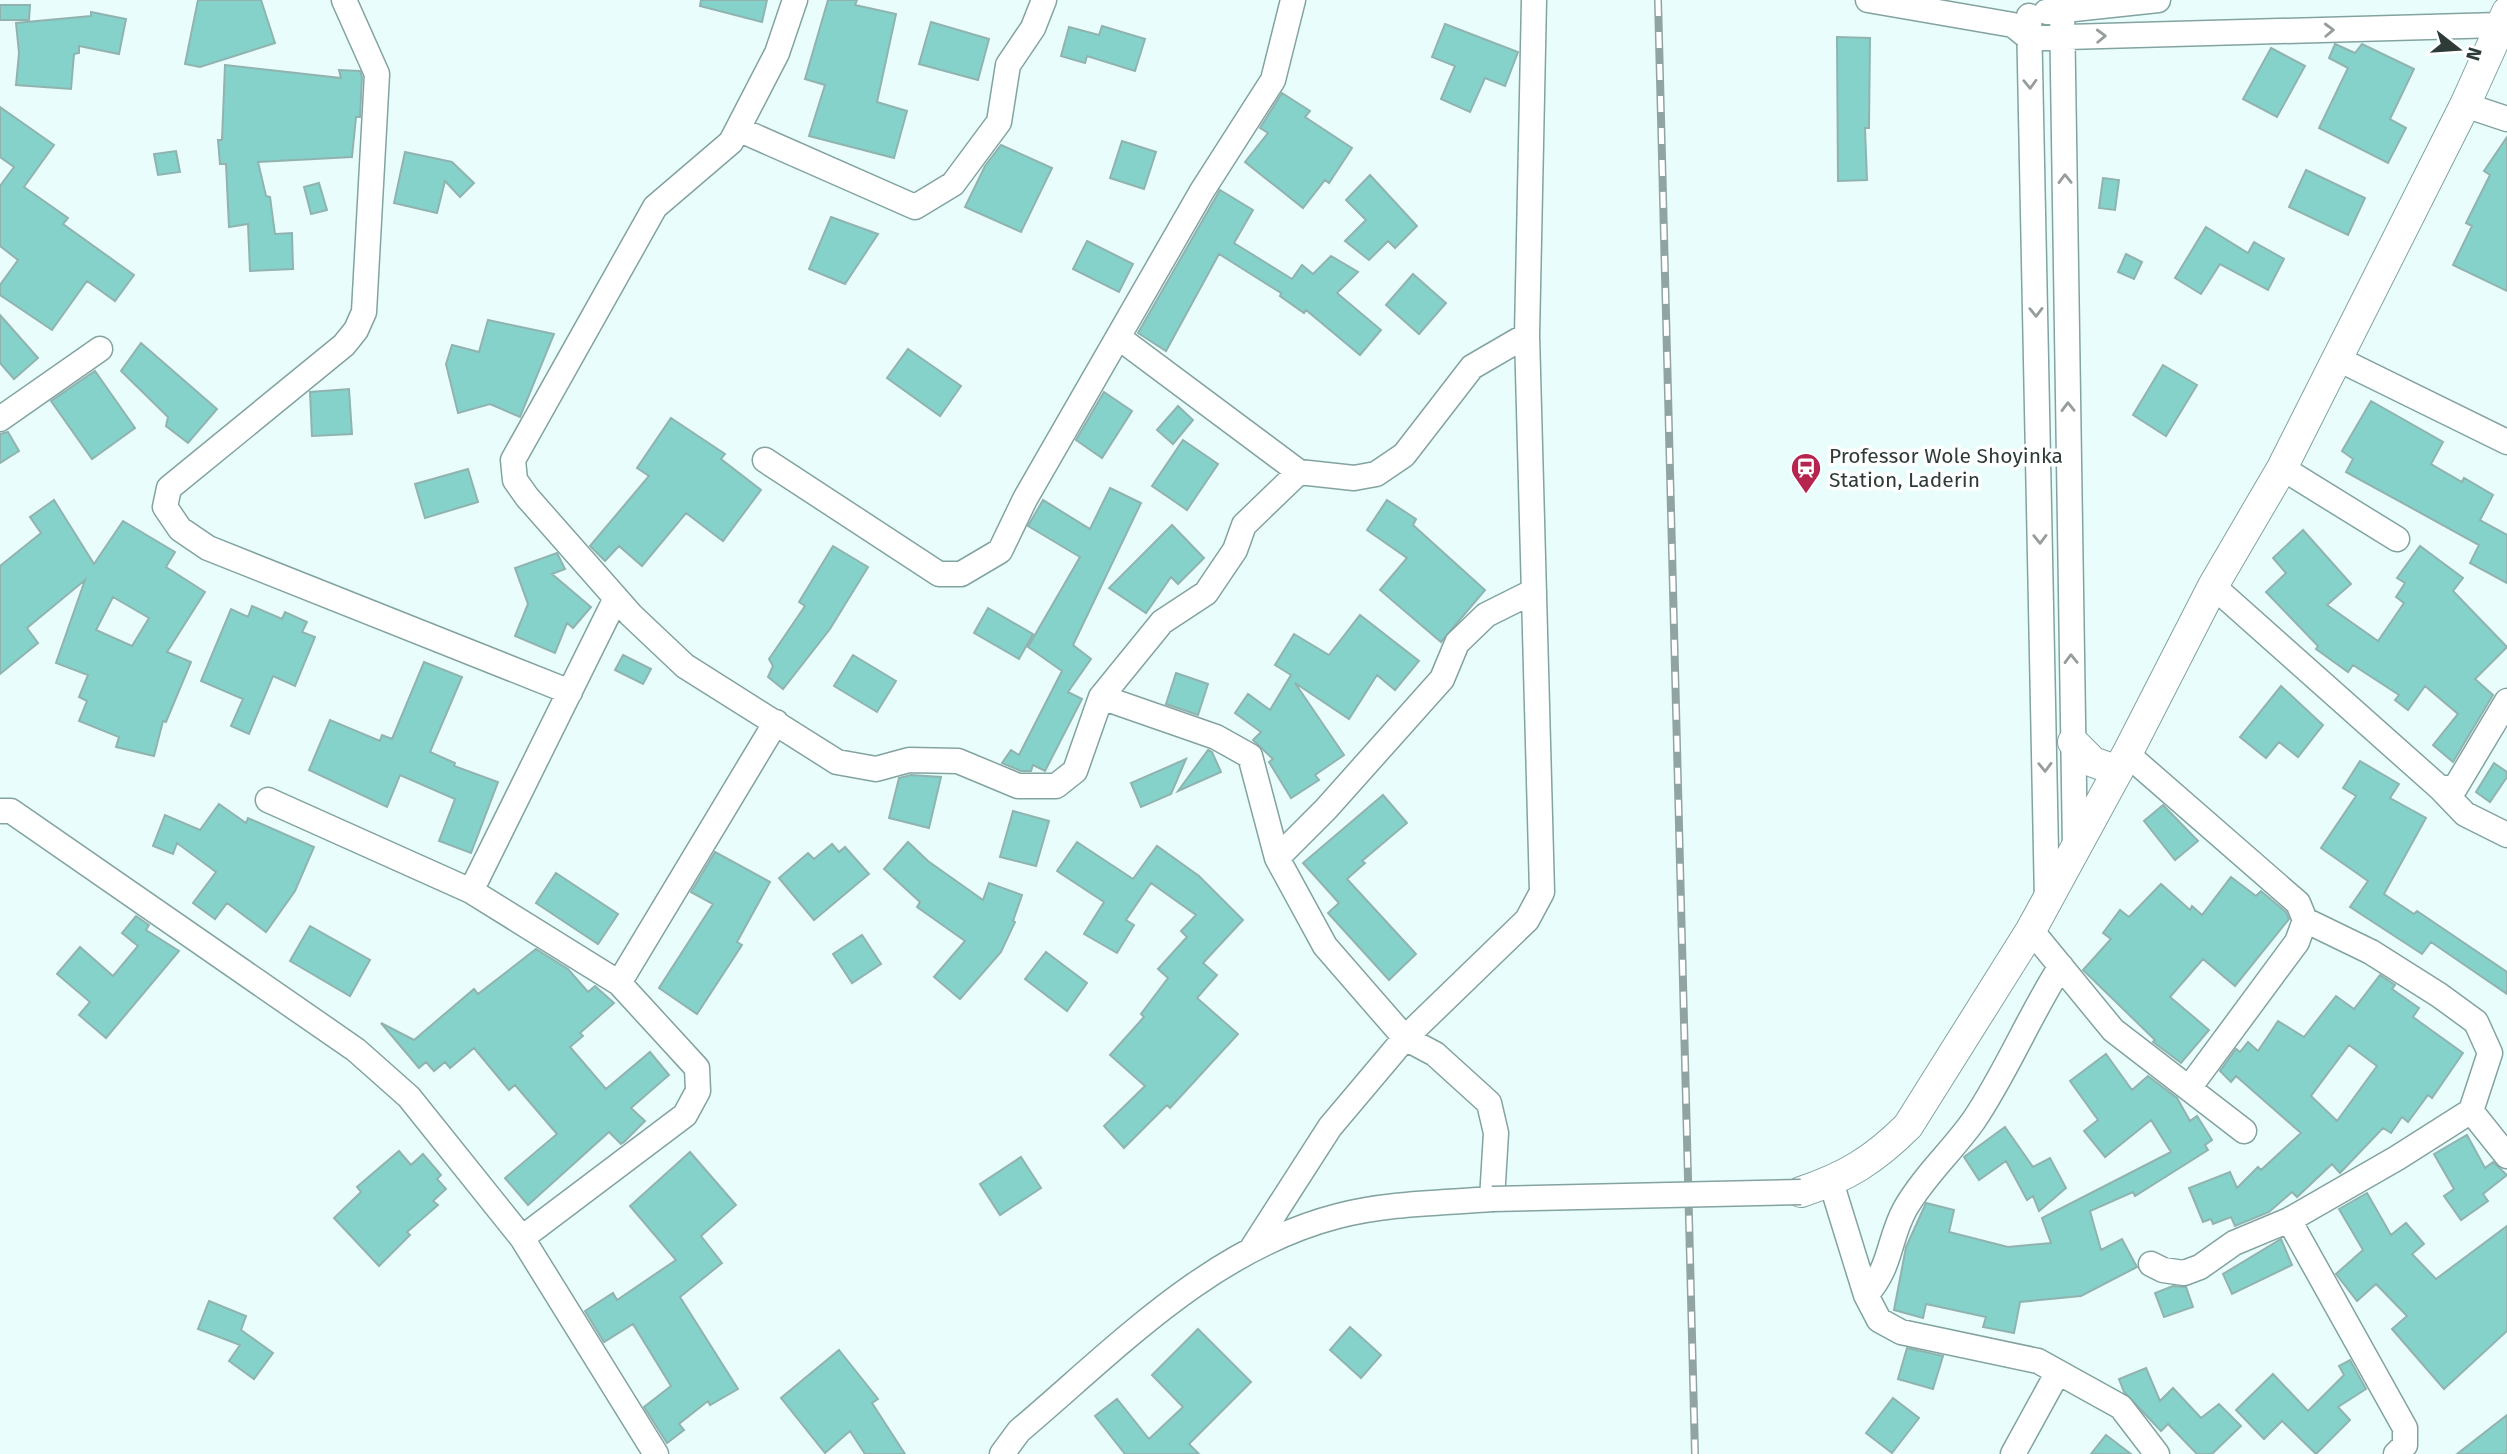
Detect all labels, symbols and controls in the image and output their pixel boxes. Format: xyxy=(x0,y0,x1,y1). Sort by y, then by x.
north arrow xyxy=(2423,14,2493,84)
one-way arrow xyxy=(2323,22,2334,37)
one-way arrow xyxy=(2096,28,2107,44)
text: N xyxy=(2461,44,2487,63)
one-way arrow xyxy=(2023,79,2038,90)
one-way arrow xyxy=(2057,174,2073,184)
one-way arrow xyxy=(2028,307,2044,318)
one-way arrow xyxy=(2060,401,2075,412)
place label: Professor Wole Shoyinka Station, Laderin xyxy=(1829,443,2063,493)
station icon: Professor Wole Shoyinka Station, Laderin xyxy=(1789,451,1823,495)
one-way arrow xyxy=(2033,534,2048,545)
one-way arrow xyxy=(2063,653,2079,664)
one-way arrow xyxy=(2037,762,2052,773)

